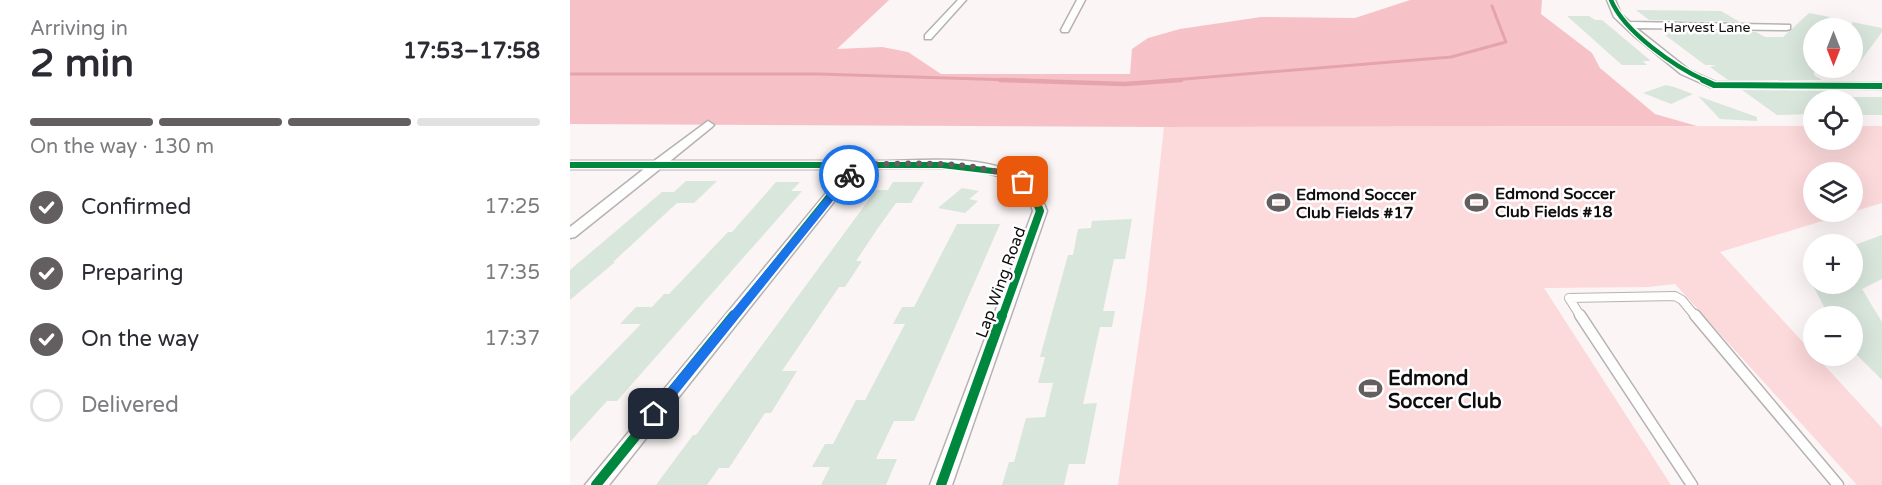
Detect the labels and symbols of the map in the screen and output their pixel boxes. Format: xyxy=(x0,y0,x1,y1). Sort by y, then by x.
north arrow xyxy=(1803,18,1863,78)
street label: Harvest Lane xyxy=(1663,19,1751,36)
courier xyxy=(819,145,879,205)
pin xyxy=(997,156,1048,207)
place label: Edmond Soccer Club Fields #18 xyxy=(1495,184,1616,222)
place label: Edmond Soccer Club Fields #17 xyxy=(1296,185,1417,223)
sports icon: Edmond Soccer Club Fields #18 xyxy=(1464,189,1490,215)
sports icon: Edmond Soccer Club Fields #17 xyxy=(1265,190,1291,216)
street label: Lap Wing Road xyxy=(972,224,1030,341)
place label: Edmond Soccer Club xyxy=(1388,367,1502,414)
sports icon: Edmond Soccer Club xyxy=(1357,376,1383,402)
pin xyxy=(628,388,679,439)

